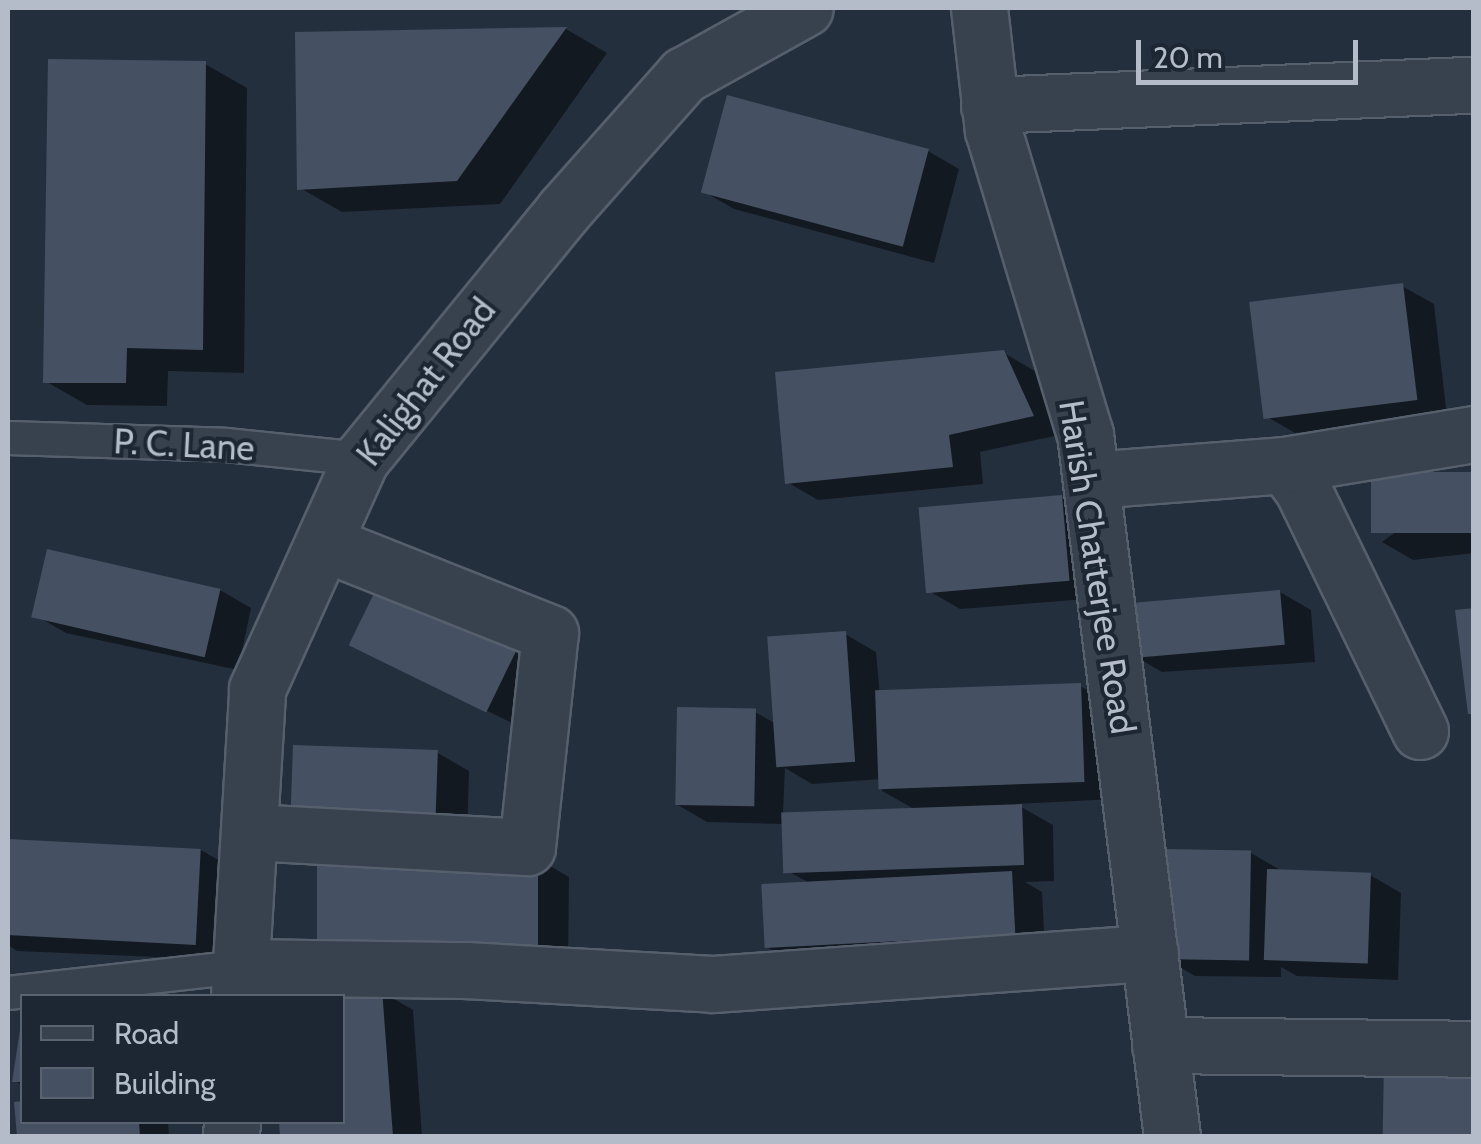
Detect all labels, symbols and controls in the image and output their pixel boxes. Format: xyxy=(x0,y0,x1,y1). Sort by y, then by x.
scale bar xyxy=(1141,20,1364,82)
text: 20 m xyxy=(1153,39,1223,76)
street label: Kalighat Road xyxy=(348,290,504,474)
street label: Harish Chatterjee Road xyxy=(1050,397,1144,737)
street label: P. C. Lane xyxy=(113,420,255,470)
legend xyxy=(20,994,345,1124)
text: Road xyxy=(114,1015,179,1052)
text: Building xyxy=(114,1065,216,1102)

